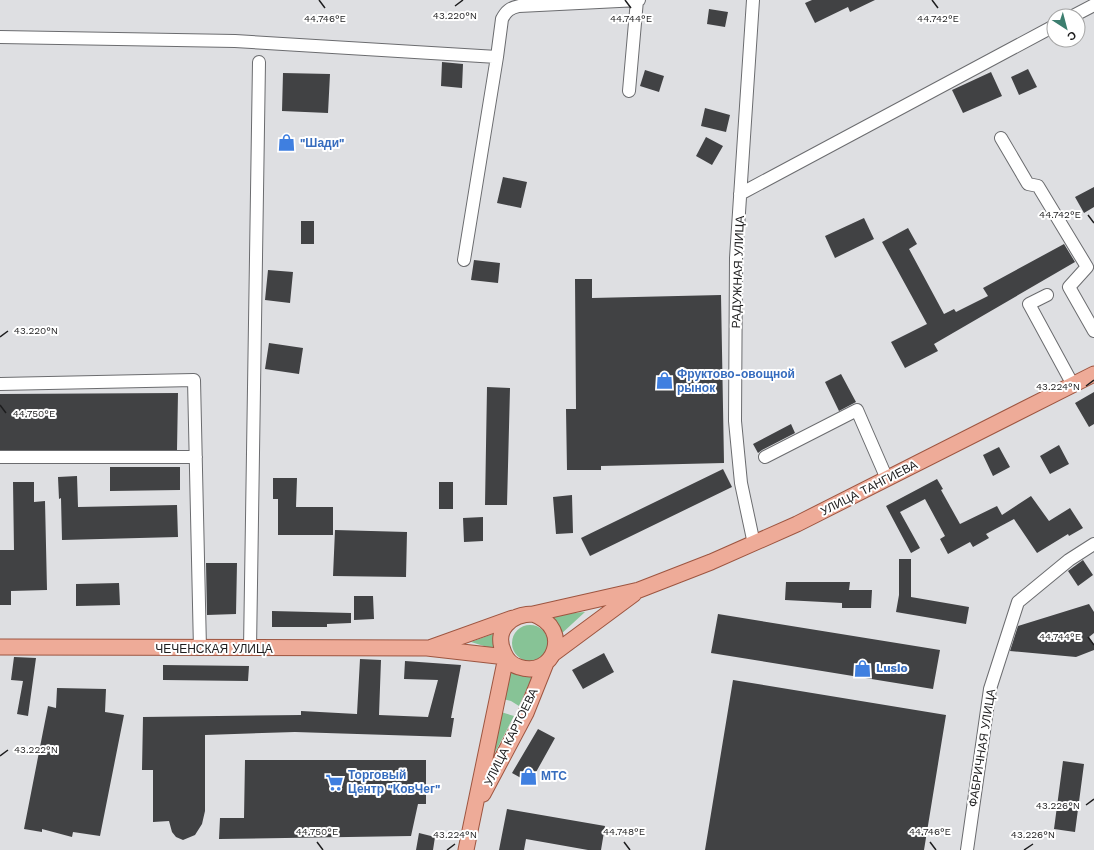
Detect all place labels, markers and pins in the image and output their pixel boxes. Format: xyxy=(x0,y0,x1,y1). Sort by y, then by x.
shop icon: "Шади" xyxy=(277,133,297,153)
place label: "Шади" xyxy=(300,136,344,150)
place label: Фруктово-овощной рынок xyxy=(677,367,795,395)
shop icon: Фруктово-овощной рынок xyxy=(654,371,674,391)
shop icon: Lusio xyxy=(853,658,873,678)
place label: Lusio xyxy=(876,661,908,675)
shop icon: МТС xyxy=(518,766,538,786)
place label: Торговый Центр "КовЧег" xyxy=(348,768,440,796)
place label: МТС xyxy=(541,769,567,783)
supermarket icon: Торговый Центр "КовЧег" xyxy=(325,772,345,792)

